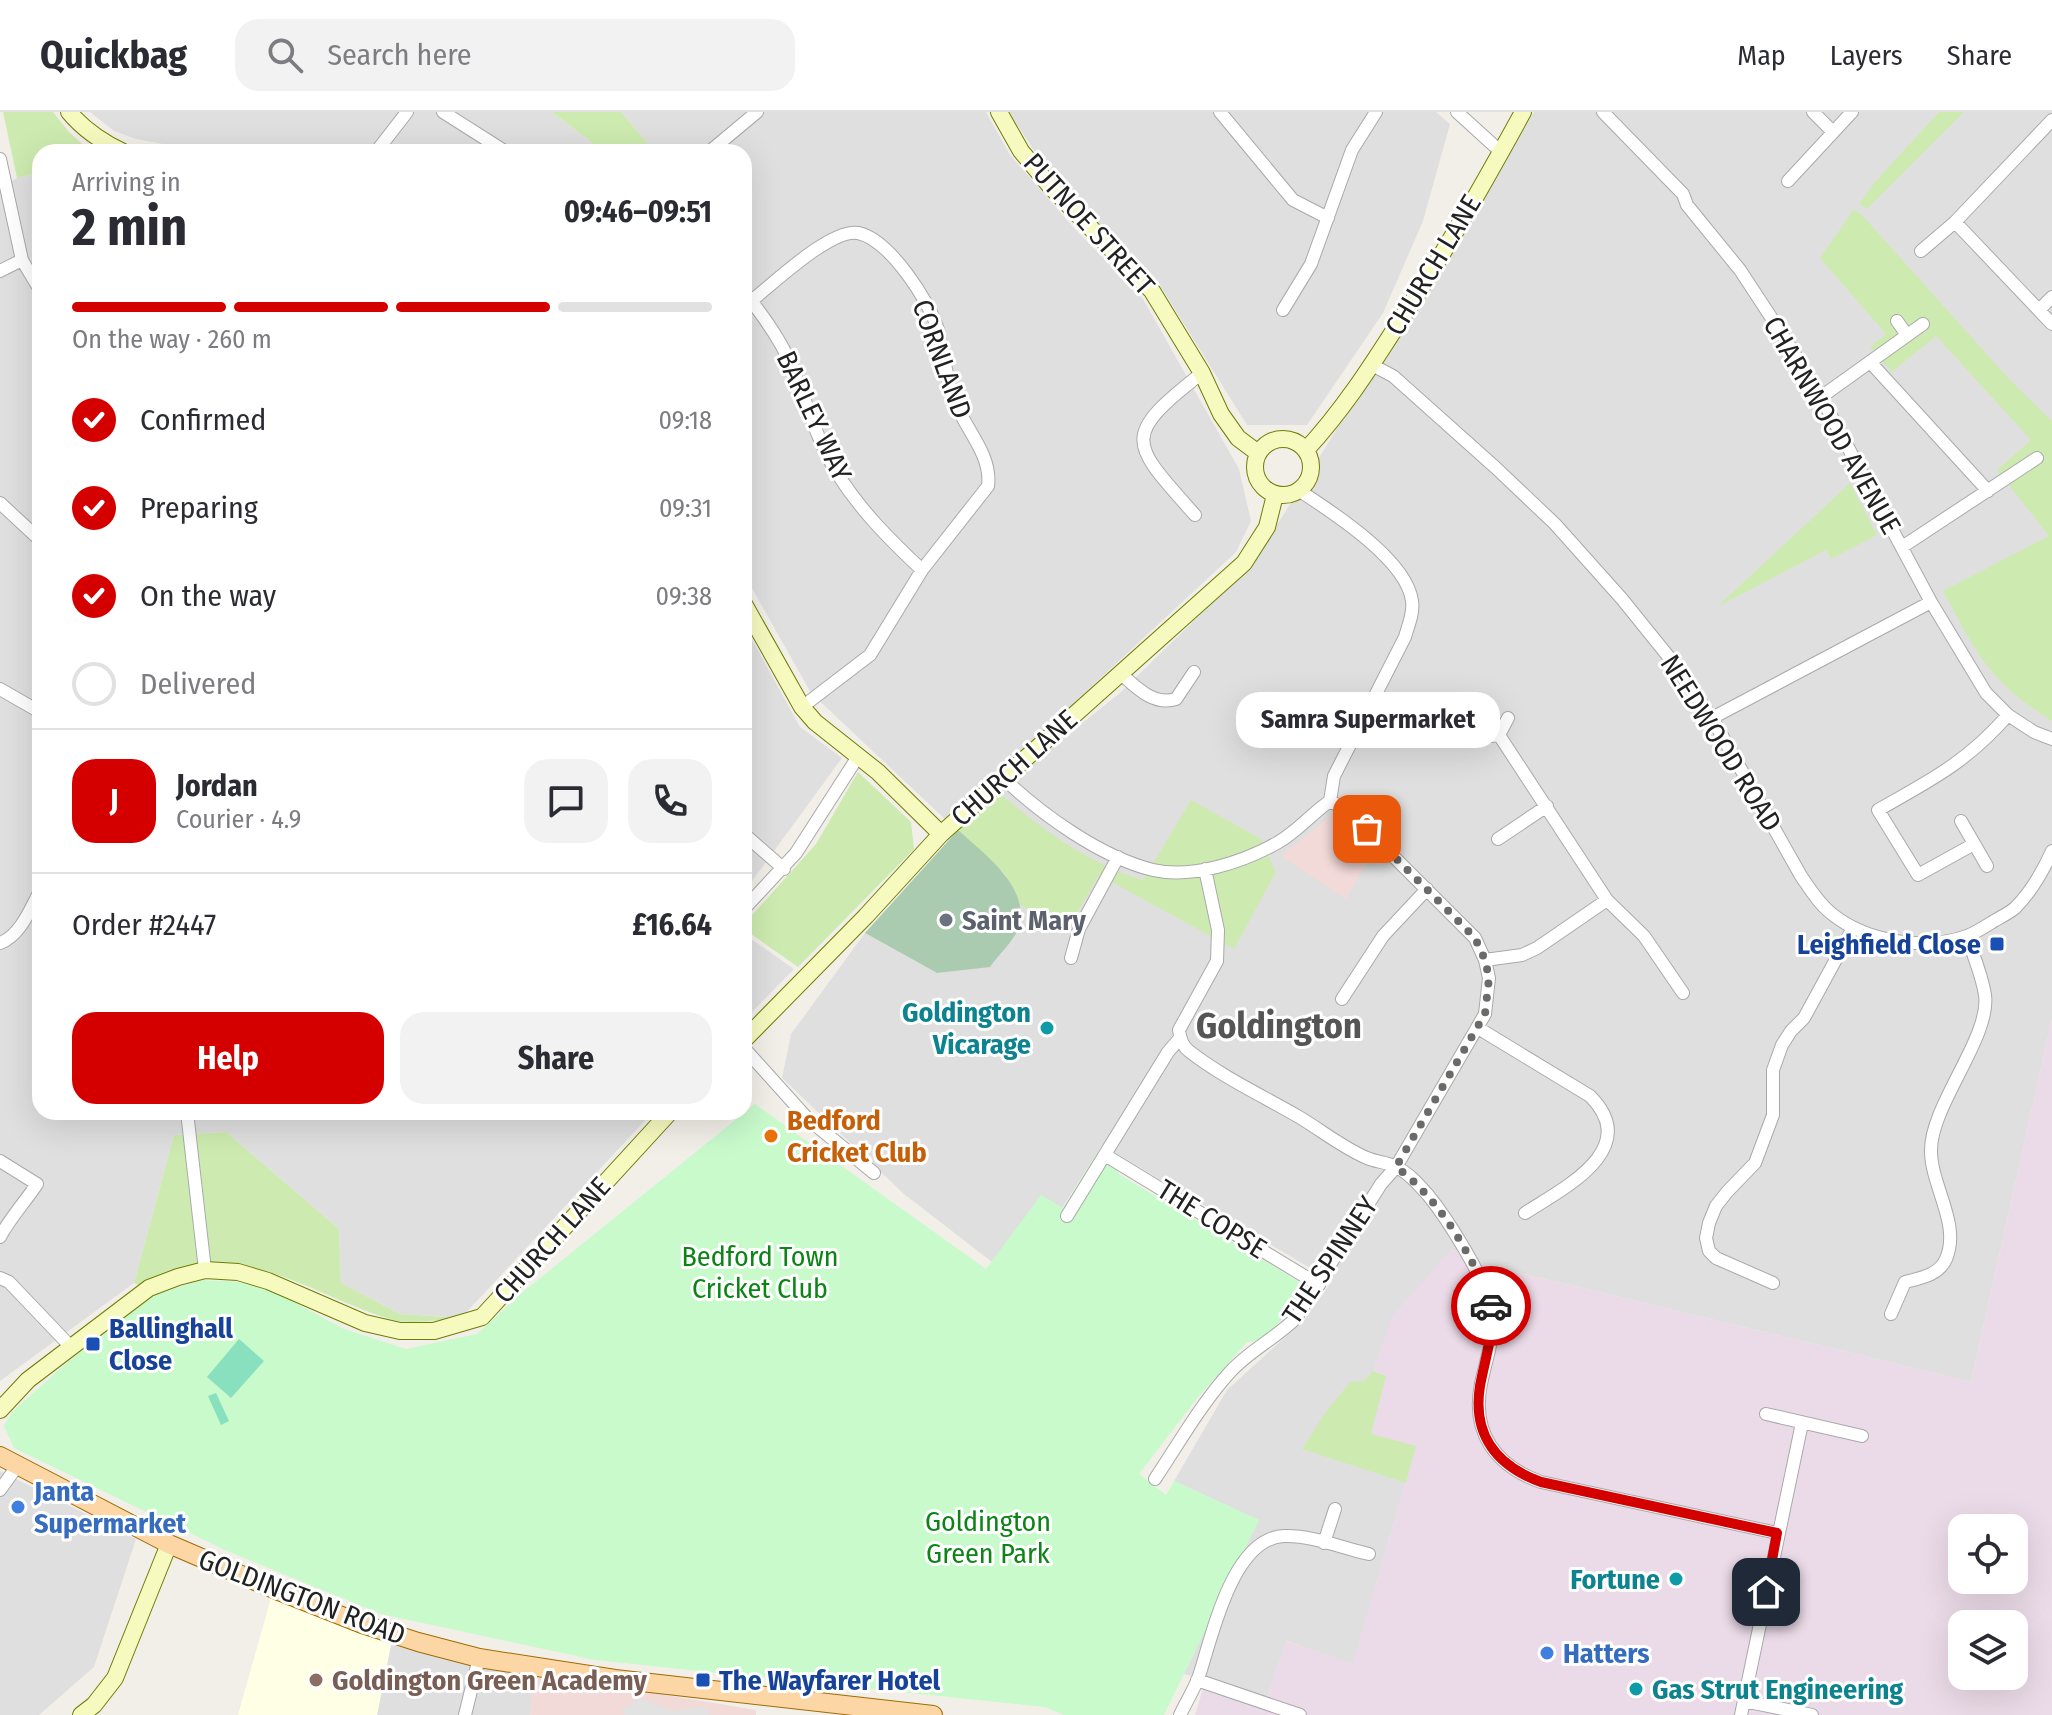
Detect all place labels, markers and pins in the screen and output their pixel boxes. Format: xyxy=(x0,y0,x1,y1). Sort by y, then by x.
callout: Samra Supermarket xyxy=(1235,693,1499,749)
pin xyxy=(1333,795,1401,863)
place label: Saint Mary xyxy=(962,904,1086,937)
marker: Saint Mary xyxy=(937,911,955,929)
place label: Leighfield Close xyxy=(1797,928,1981,961)
marker: Leighfield Close xyxy=(1988,935,2006,953)
place label: Goldington Vicarage xyxy=(902,996,1031,1061)
marker: Goldington Vicarage xyxy=(1038,1019,1056,1037)
place label: Bedford Cricket Club xyxy=(787,1104,927,1169)
marker: Bedford Cricket Club xyxy=(762,1127,780,1145)
place label: Ballinghall Close xyxy=(109,1312,233,1377)
marker: Ballinghall Close xyxy=(84,1335,102,1353)
place label: Janta Supermarket xyxy=(33,1475,187,1540)
marker: Janta Supermarket xyxy=(9,1498,27,1516)
pin xyxy=(1732,1558,1800,1626)
place label: Fortune xyxy=(1570,1563,1660,1596)
marker: Fortune xyxy=(1667,1570,1685,1588)
place label: Hatters xyxy=(1563,1637,1649,1670)
marker: Hatters xyxy=(1538,1644,1556,1662)
place label: Goldington Green Academy xyxy=(332,1664,647,1697)
place label: The Wayfarer Hotel xyxy=(719,1664,941,1697)
marker: Goldington Green Academy xyxy=(307,1671,325,1689)
marker: The Wayfarer Hotel xyxy=(694,1671,712,1689)
place label: Gas Strut Engineering xyxy=(1652,1673,1903,1706)
marker: Gas Strut Engineering xyxy=(1627,1680,1645,1698)

